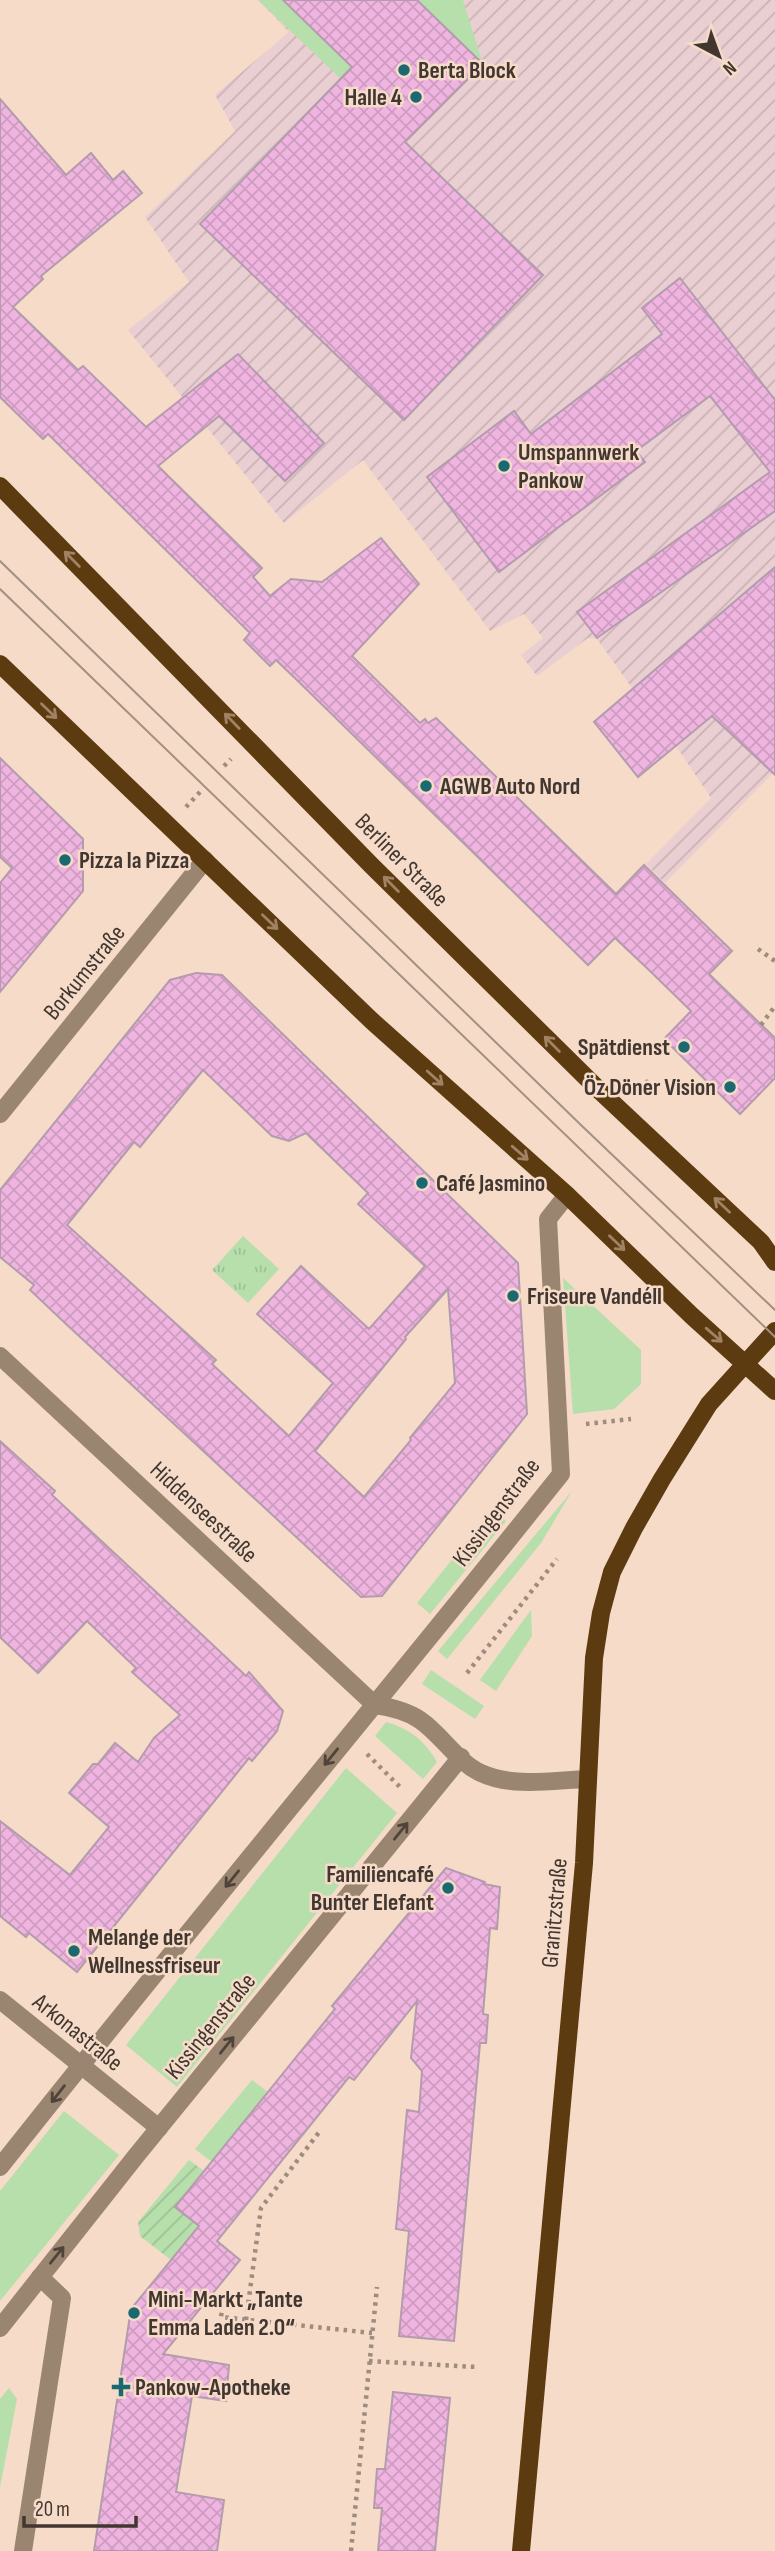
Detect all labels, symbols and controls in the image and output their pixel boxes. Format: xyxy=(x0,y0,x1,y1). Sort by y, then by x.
north arrow xyxy=(684,21,754,91)
place label: Berta Block xyxy=(418,56,516,85)
text: N xyxy=(718,56,741,80)
marker: Berta Block xyxy=(396,62,412,78)
place label: Halle 4 xyxy=(344,83,402,112)
marker: Halle 4 xyxy=(408,89,424,105)
place label: Umspannwerk Pankow xyxy=(518,438,639,495)
marker: Umspannwerk Pankow xyxy=(496,458,512,474)
one-way arrow xyxy=(63,551,80,568)
one-way arrow xyxy=(40,702,58,719)
one-way arrow xyxy=(223,713,240,730)
place label: AGWB Auto Nord xyxy=(439,772,580,801)
marker: AGWB Auto Nord xyxy=(418,778,434,794)
street label: Berliner Straße xyxy=(349,808,454,913)
place label: Pizza la Pizza xyxy=(79,846,189,875)
marker: Pizza la Pizza xyxy=(57,852,73,868)
one-way arrow xyxy=(382,875,399,892)
one-way arrow xyxy=(261,914,278,931)
street label: Borkumstraße xyxy=(37,919,131,1026)
place label: Spätdienst xyxy=(578,1033,670,1062)
one-way arrow xyxy=(544,1035,561,1052)
marker: Spätdienst xyxy=(676,1039,692,1055)
one-way arrow xyxy=(426,1070,444,1086)
place label: Öz Döner Vision xyxy=(584,1073,716,1102)
marker: Öz Döner Vision xyxy=(722,1079,738,1095)
one-way arrow xyxy=(511,1145,529,1161)
place label: Café Jasmino xyxy=(436,1169,545,1198)
marker: Café Jasmino xyxy=(414,1175,430,1191)
one-way arrow xyxy=(714,1197,731,1214)
one-way arrow xyxy=(608,1234,625,1251)
place label: Friseure Vandéll xyxy=(527,1282,662,1311)
marker: Friseure Vandéll xyxy=(505,1288,521,1304)
one-way arrow xyxy=(705,1327,723,1343)
street label: Kissingenstraße xyxy=(446,1452,546,1572)
street label: Hiddenseestraße xyxy=(144,1455,263,1569)
one-way arrow xyxy=(324,1748,339,1766)
one-way arrow xyxy=(393,1822,409,1840)
street label: Granitzstraße xyxy=(535,1857,574,1969)
place label: Familiencafé Bunter Elefant xyxy=(311,1860,434,1917)
one-way arrow xyxy=(224,1870,240,1888)
marker: Familiencafé Bunter Elefant xyxy=(440,1880,456,1896)
place label: Melange der Wellnessfriseur xyxy=(88,1923,221,1980)
marker: Melange der Wellnessfriseur xyxy=(66,1943,82,1959)
street label: Kissingenstraße xyxy=(159,1967,262,2085)
street label: Arkonastraße xyxy=(26,1987,128,2077)
one-way arrow xyxy=(219,2037,234,2055)
one-way arrow xyxy=(50,2084,65,2103)
one-way arrow xyxy=(50,2246,65,2265)
place label: Mini-Markt „Tante Emma Laden 2.0“ xyxy=(148,2285,303,2342)
marker: Mini-Markt „Tante Emma Laden 2.0“ xyxy=(126,2305,142,2321)
place label: Pankow-Apotheke xyxy=(135,2373,291,2402)
marker: Pankow-Apotheke xyxy=(113,2379,129,2395)
scale bar xyxy=(24,2484,136,2528)
text: 20 m xyxy=(35,2497,70,2522)

